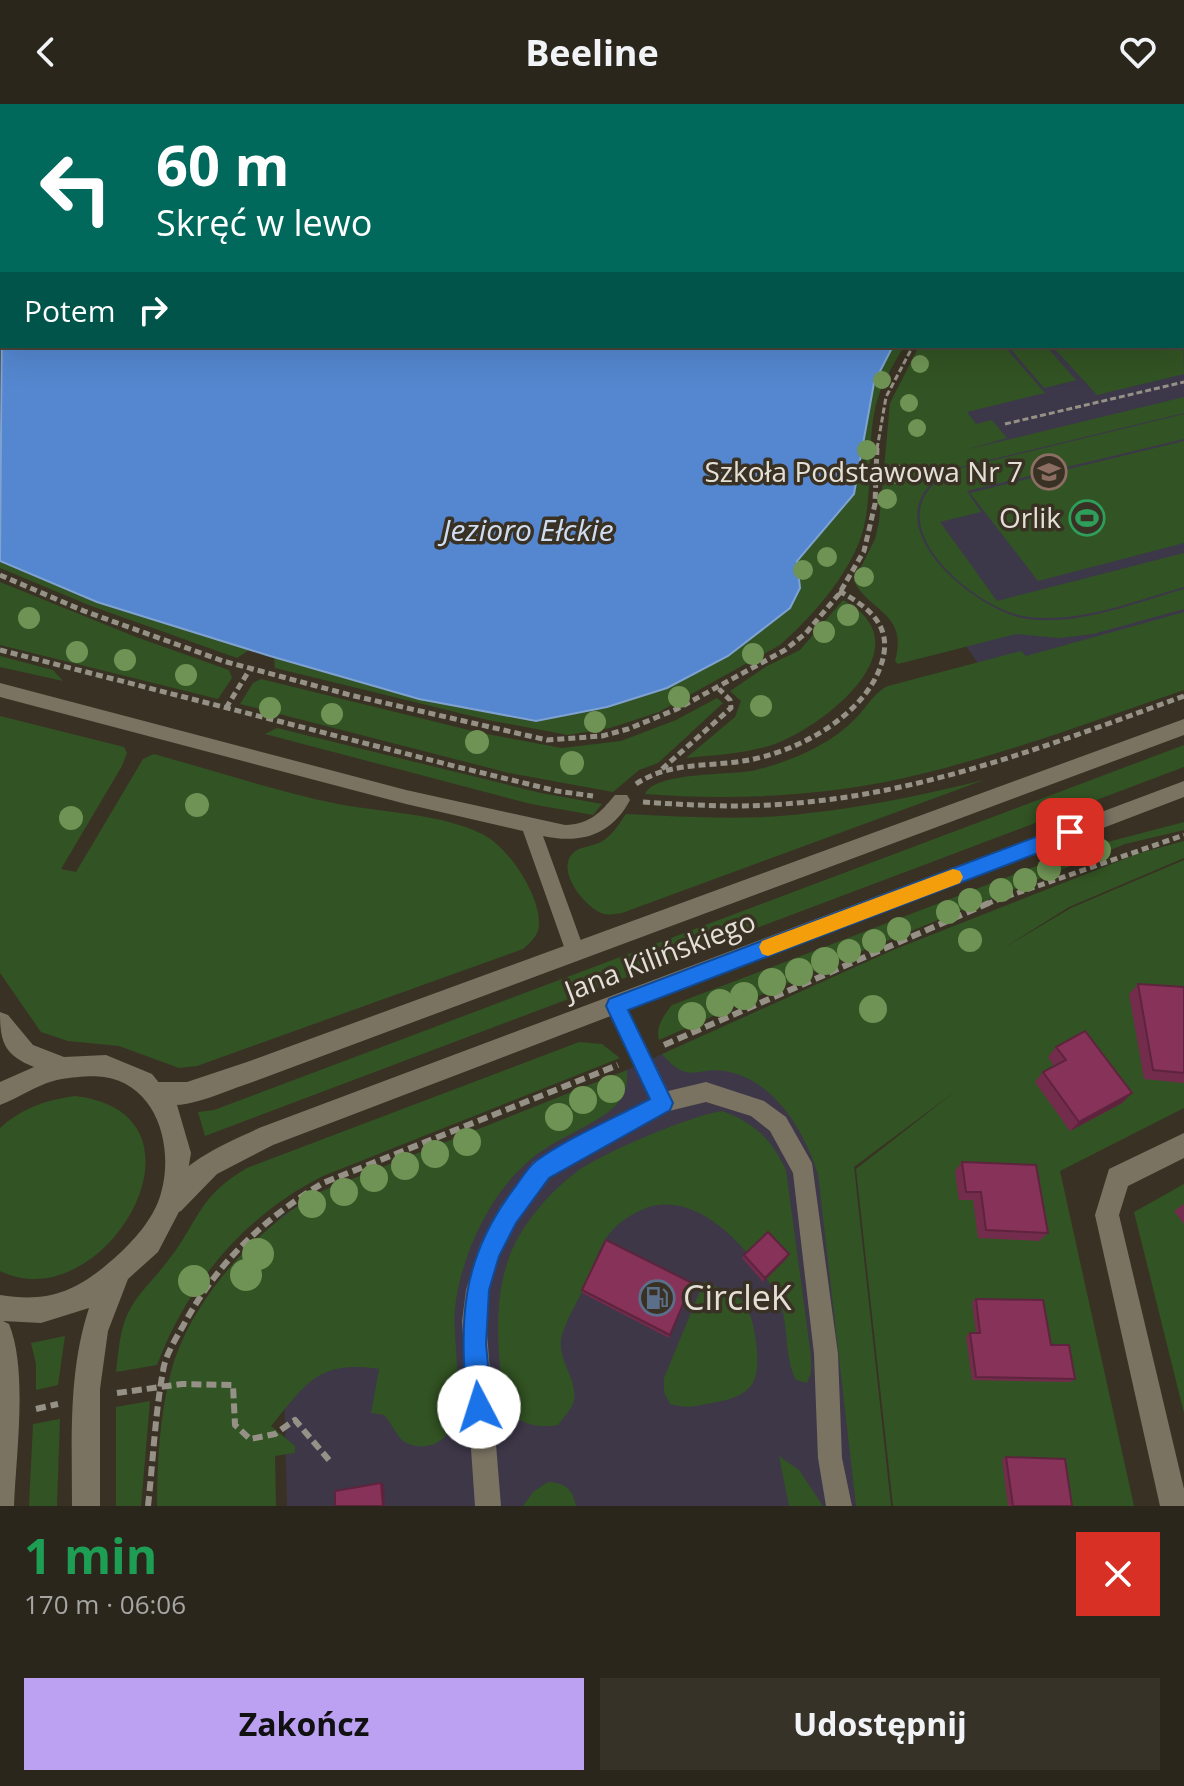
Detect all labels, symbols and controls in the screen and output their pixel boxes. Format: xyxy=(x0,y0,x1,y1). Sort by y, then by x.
text: Beeline xyxy=(525,28,659,77)
icon: back xyxy=(24,30,68,74)
icon: heart xyxy=(1116,30,1160,74)
text: 60 m xyxy=(156,126,290,202)
icon: left xyxy=(24,136,128,240)
text: Skręć w lewo xyxy=(156,198,372,247)
icon: right xyxy=(131,288,175,332)
text: Potem xyxy=(24,290,115,331)
place label: Szkoła Podstawowa Nr 7 xyxy=(704,452,1023,490)
school or university icon: Szkoła Podstawowa Nr 7 xyxy=(1030,453,1068,491)
place label: Orlik xyxy=(999,498,1061,536)
sports icon: Orlik xyxy=(1068,499,1106,537)
water label: Jezioro Ełckie xyxy=(437,509,614,550)
pin xyxy=(1036,798,1104,866)
icon: arrive xyxy=(1048,810,1092,854)
street label: Jana Kilińskiego xyxy=(556,901,761,1010)
place label: CircleK xyxy=(683,1274,792,1320)
fuel station icon: CircleK xyxy=(638,1279,676,1317)
position arrow xyxy=(437,1365,521,1449)
text: 1 min xyxy=(24,1523,157,1588)
button: close xyxy=(1076,1532,1160,1616)
text: 170 m · 06:06 xyxy=(24,1586,186,1622)
button: Zakończ xyxy=(24,1678,584,1770)
button: Udostępnij xyxy=(600,1678,1160,1770)

